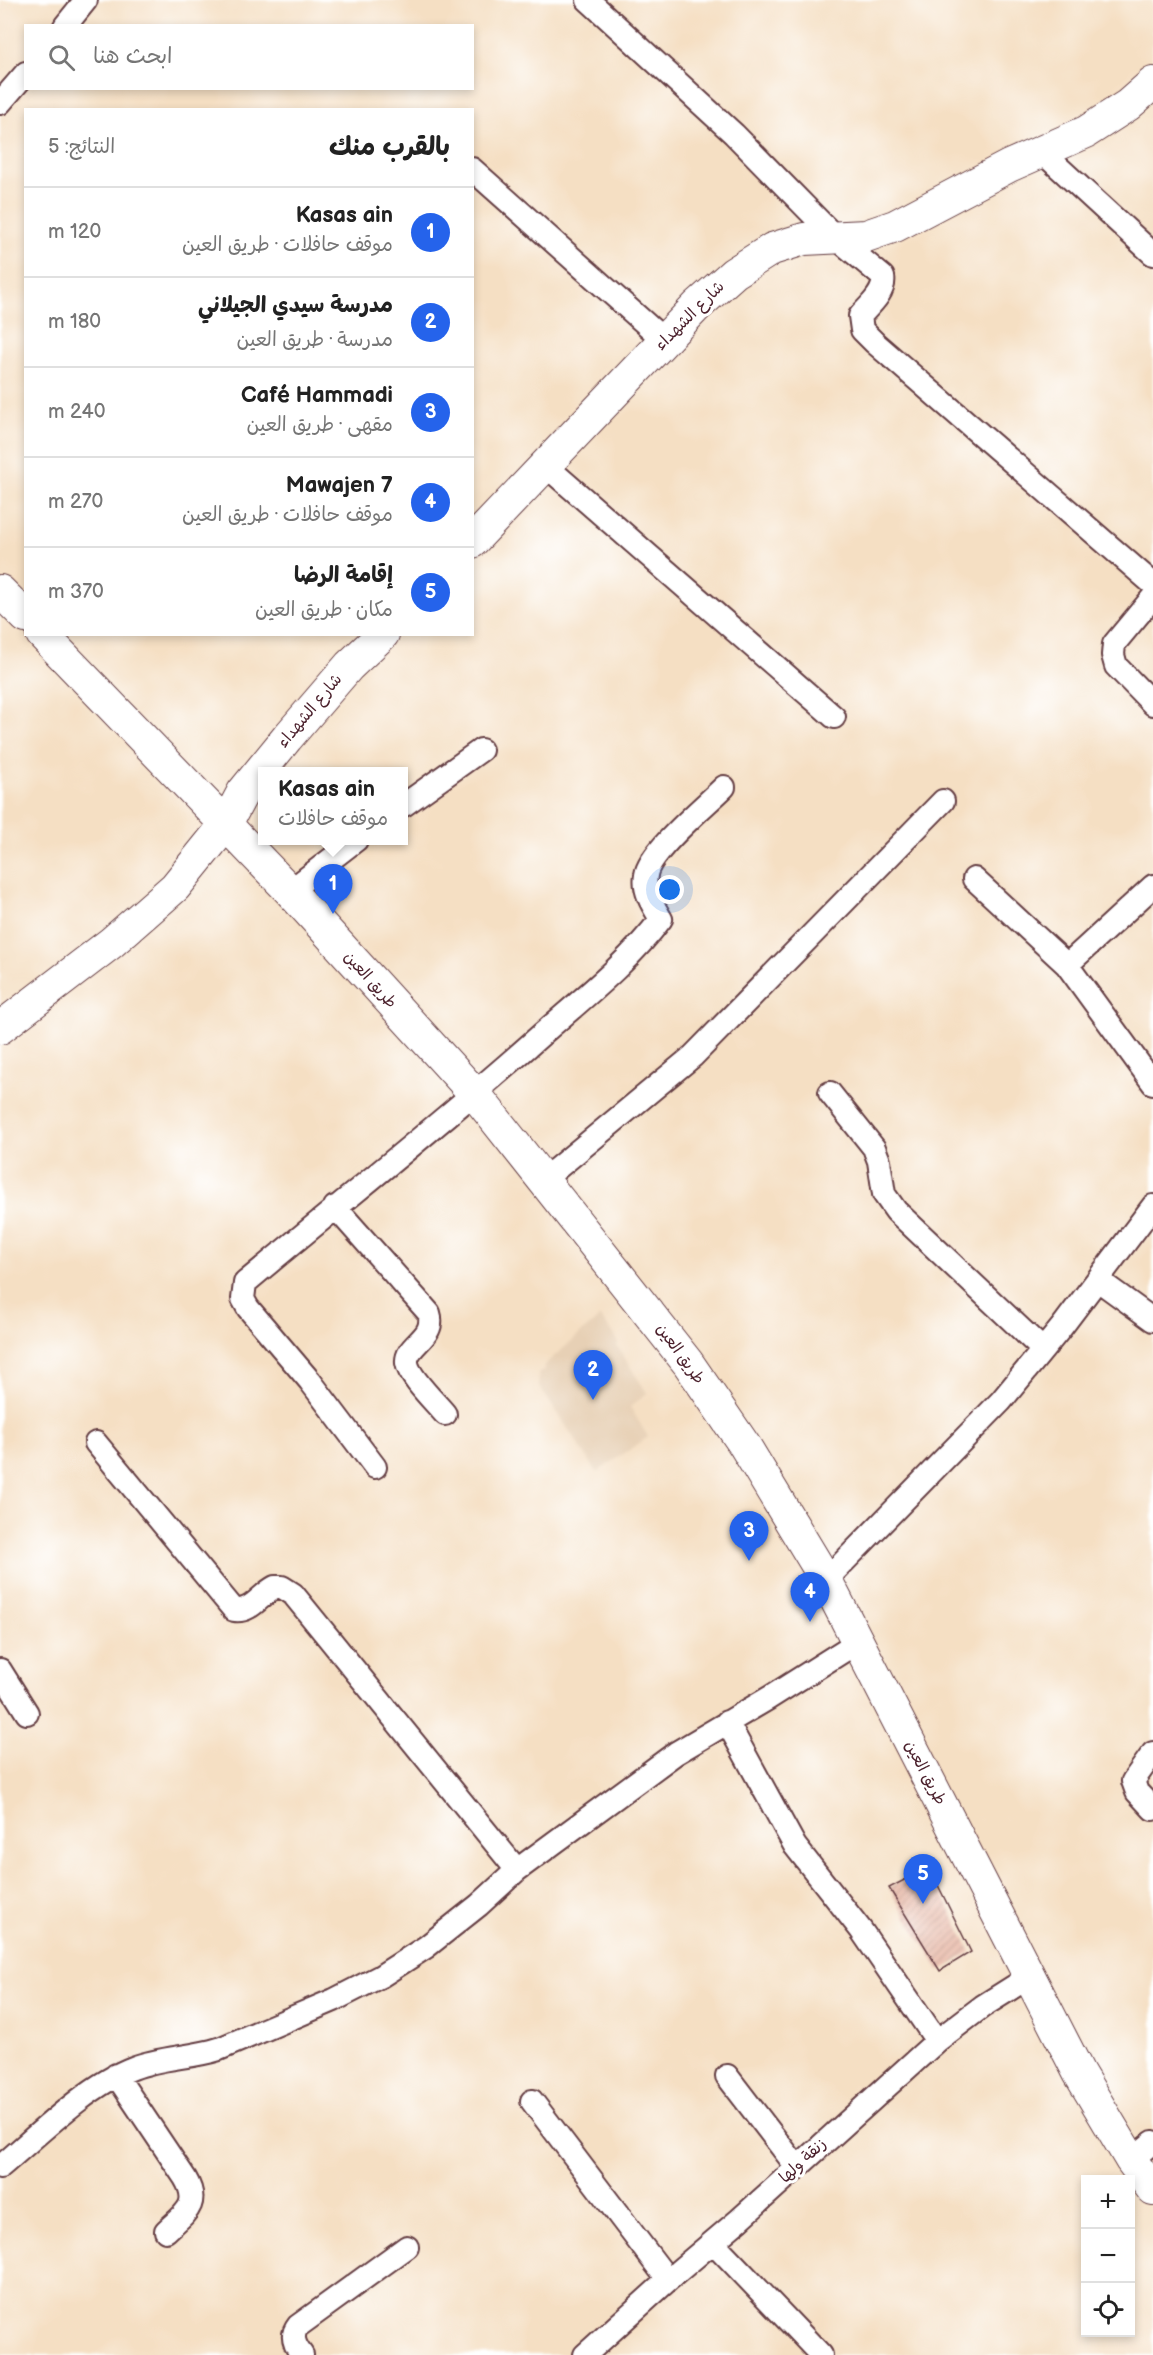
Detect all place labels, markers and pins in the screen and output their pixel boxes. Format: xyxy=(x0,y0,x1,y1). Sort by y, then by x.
pin: 1 xyxy=(314,864,352,914)
pin: 2 xyxy=(574,1350,612,1400)
pin: 3 xyxy=(730,1512,768,1561)
pin: 4 xyxy=(790,1572,830,1622)
pin: 5 xyxy=(904,1854,942,1904)

